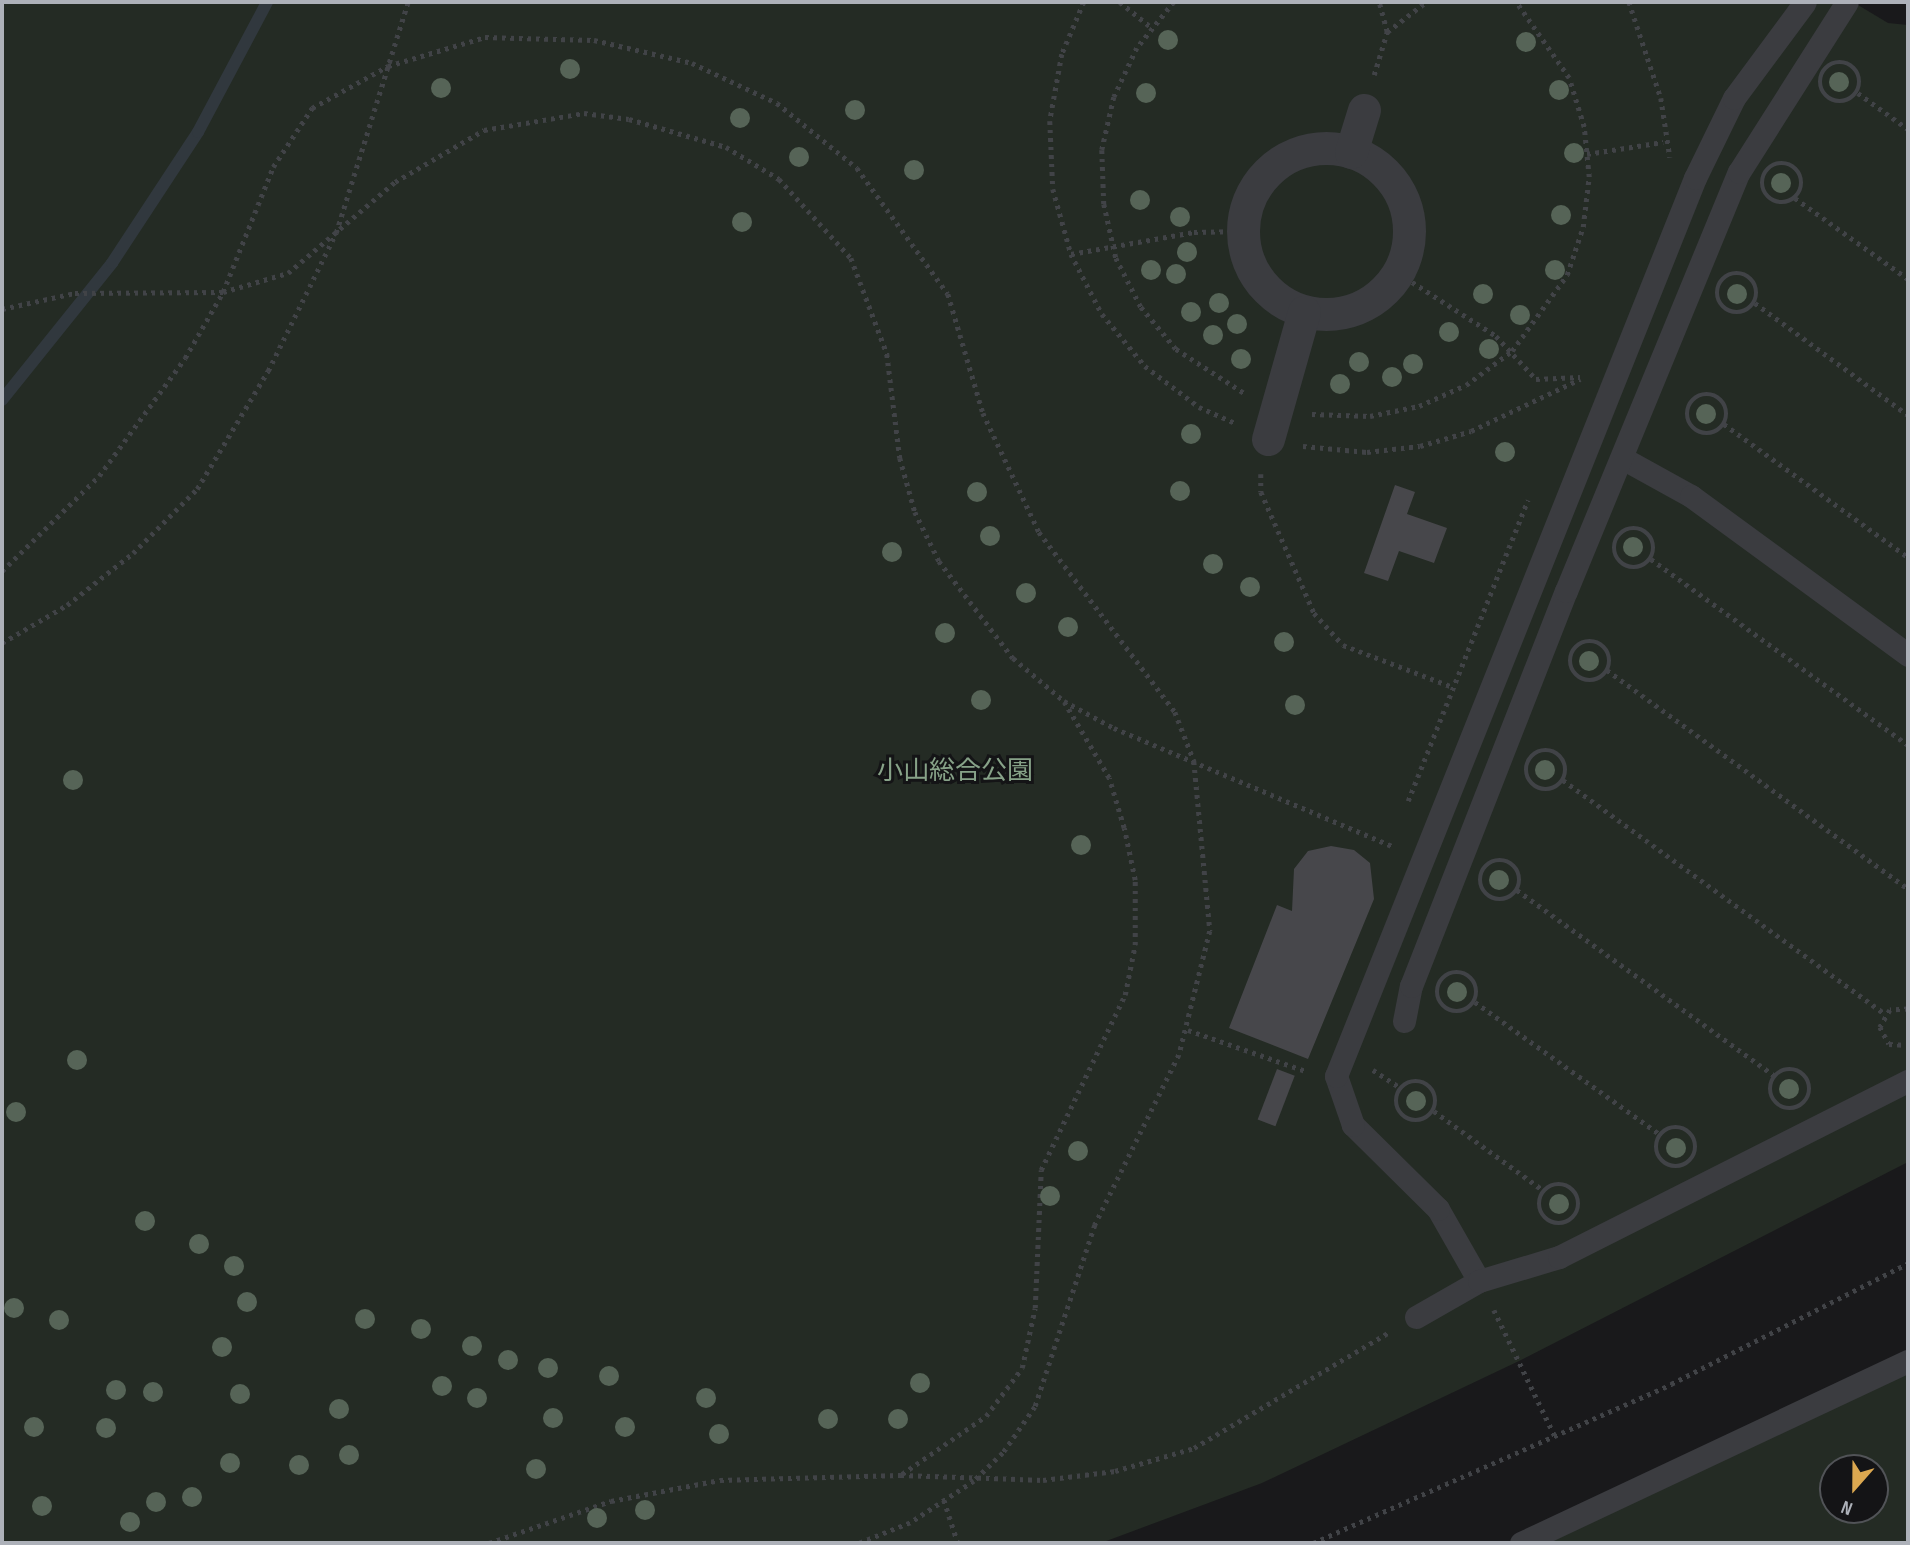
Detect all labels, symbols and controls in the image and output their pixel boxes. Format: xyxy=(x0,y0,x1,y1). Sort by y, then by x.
park label: 小山総合公園 xyxy=(877,756,1033,788)
north arrow xyxy=(1819,1454,1889,1524)
text: N xyxy=(1838,1495,1856,1520)

